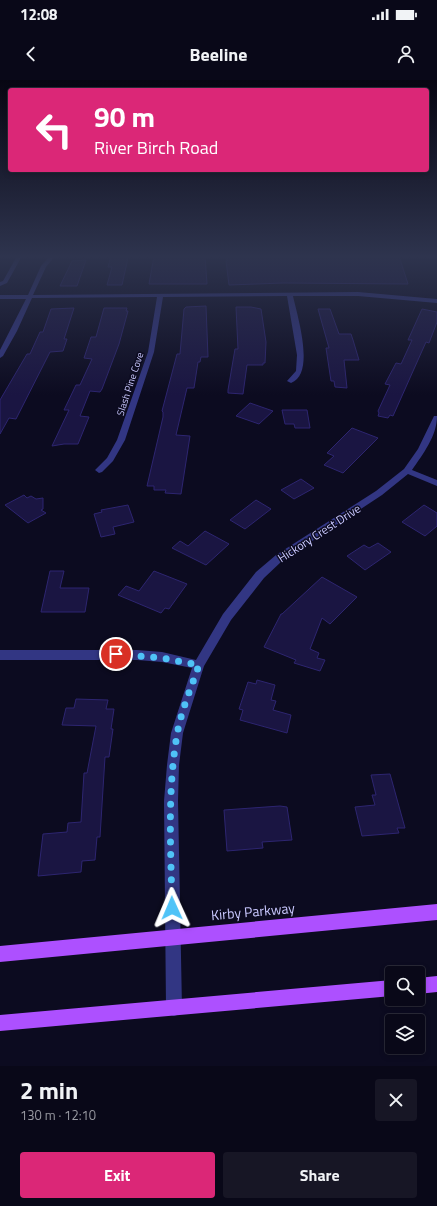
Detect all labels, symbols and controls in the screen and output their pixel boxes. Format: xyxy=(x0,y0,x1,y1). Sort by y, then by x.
text: 12:08 xyxy=(20,3,57,26)
text: Beeline xyxy=(190,41,247,68)
icon: back xyxy=(20,43,42,65)
icon: person xyxy=(395,43,417,65)
text: 90 m xyxy=(94,95,155,138)
icon: left xyxy=(28,104,80,156)
text: River Birch Road xyxy=(94,134,218,161)
street label: Slash Pine Cove xyxy=(113,350,147,418)
street label: Hickory Crest Drive xyxy=(274,499,364,567)
pin xyxy=(99,637,133,671)
icon: arrive xyxy=(105,643,127,665)
position arrow xyxy=(151,887,193,929)
street label: Kirby Parkway xyxy=(210,897,296,925)
map controls xyxy=(385,966,425,1054)
button: search xyxy=(385,966,425,1006)
button: layers xyxy=(385,1014,425,1054)
text: 2 min xyxy=(20,1072,78,1108)
button: close xyxy=(375,1079,417,1121)
text: 130 m · 12:10 xyxy=(20,1105,96,1125)
button: Exit xyxy=(20,1152,215,1198)
button: Share xyxy=(223,1152,417,1198)

